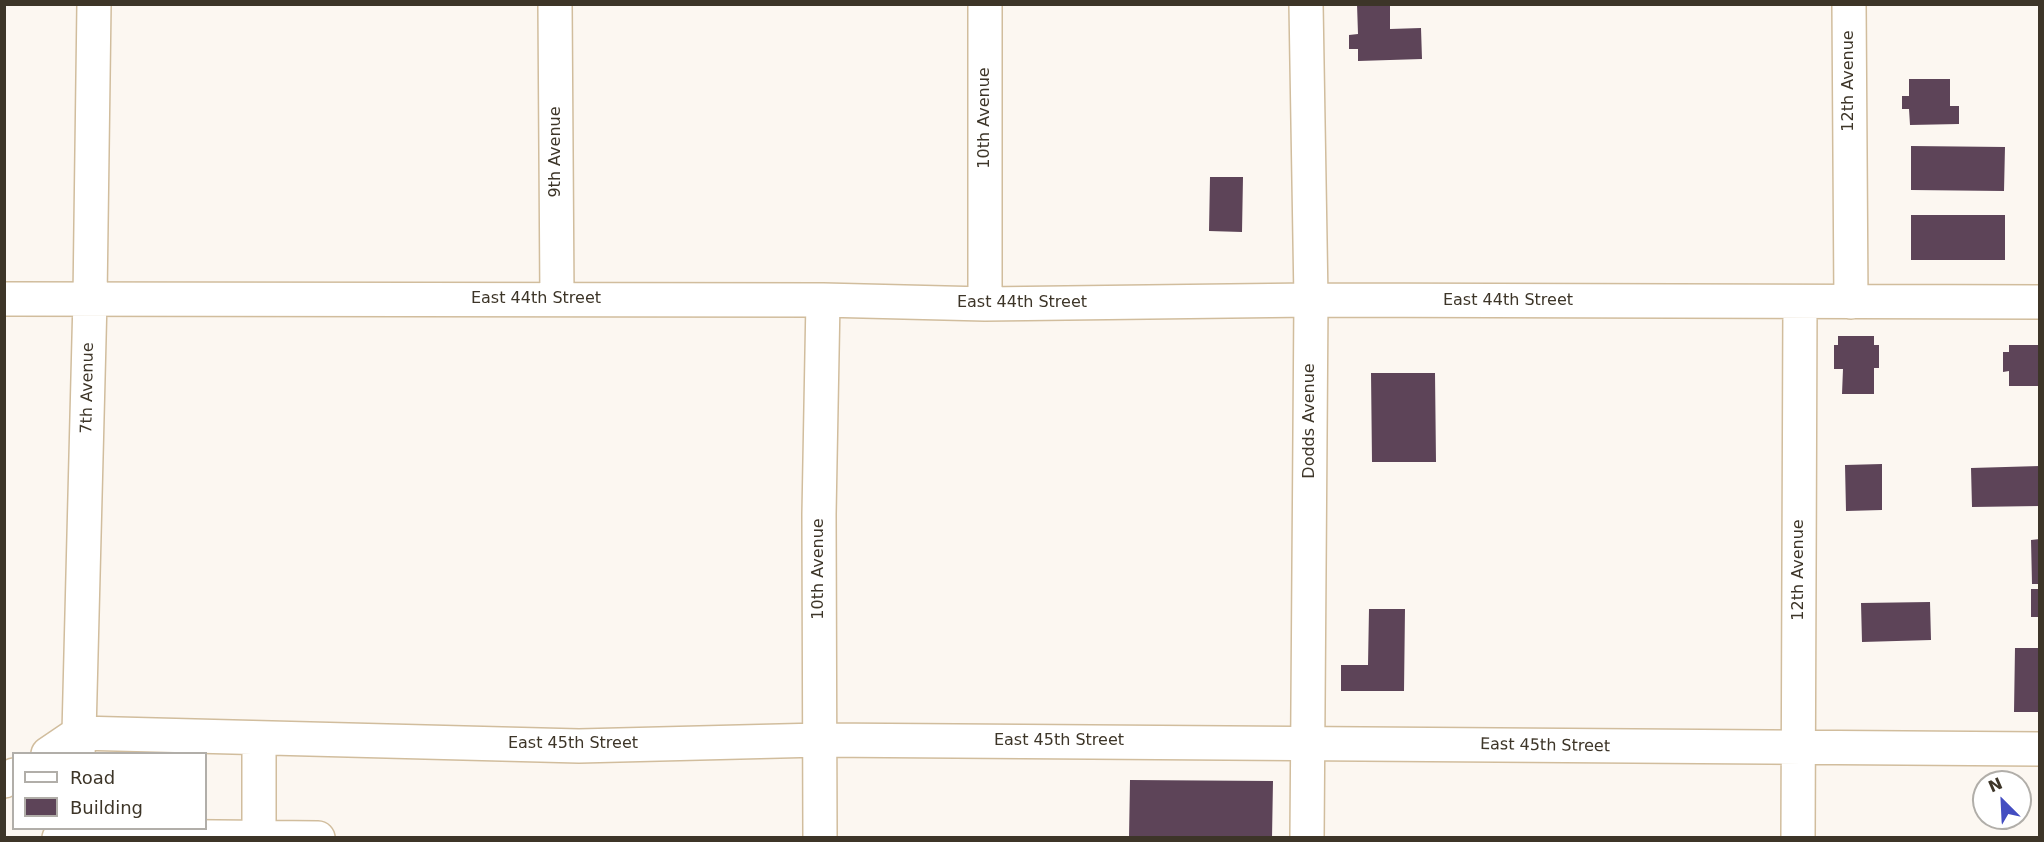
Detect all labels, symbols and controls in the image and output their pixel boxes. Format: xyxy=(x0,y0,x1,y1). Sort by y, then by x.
street label: 12th Avenue xyxy=(1839,30,1859,132)
street label: 10th Avenue xyxy=(975,67,995,169)
street label: 9th Avenue xyxy=(546,106,566,198)
street label: East 44th Street xyxy=(471,289,601,309)
street label: East 44th Street xyxy=(1443,291,1573,311)
street label: East 44th Street xyxy=(957,293,1087,313)
street label: 7th Avenue xyxy=(78,342,98,434)
street label: Dodds Avenue xyxy=(1300,363,1320,479)
street label: 10th Avenue xyxy=(809,518,829,620)
street label: 12th Avenue xyxy=(1789,519,1809,621)
street label: East 45th Street xyxy=(994,731,1124,751)
street label: East 45th Street xyxy=(508,734,638,754)
street label: East 45th Street xyxy=(1480,735,1610,757)
legend xyxy=(12,752,207,830)
text: Road xyxy=(70,767,115,788)
north arrow xyxy=(1972,770,2032,830)
text: N xyxy=(1985,774,2005,796)
text: Building xyxy=(70,797,143,818)

